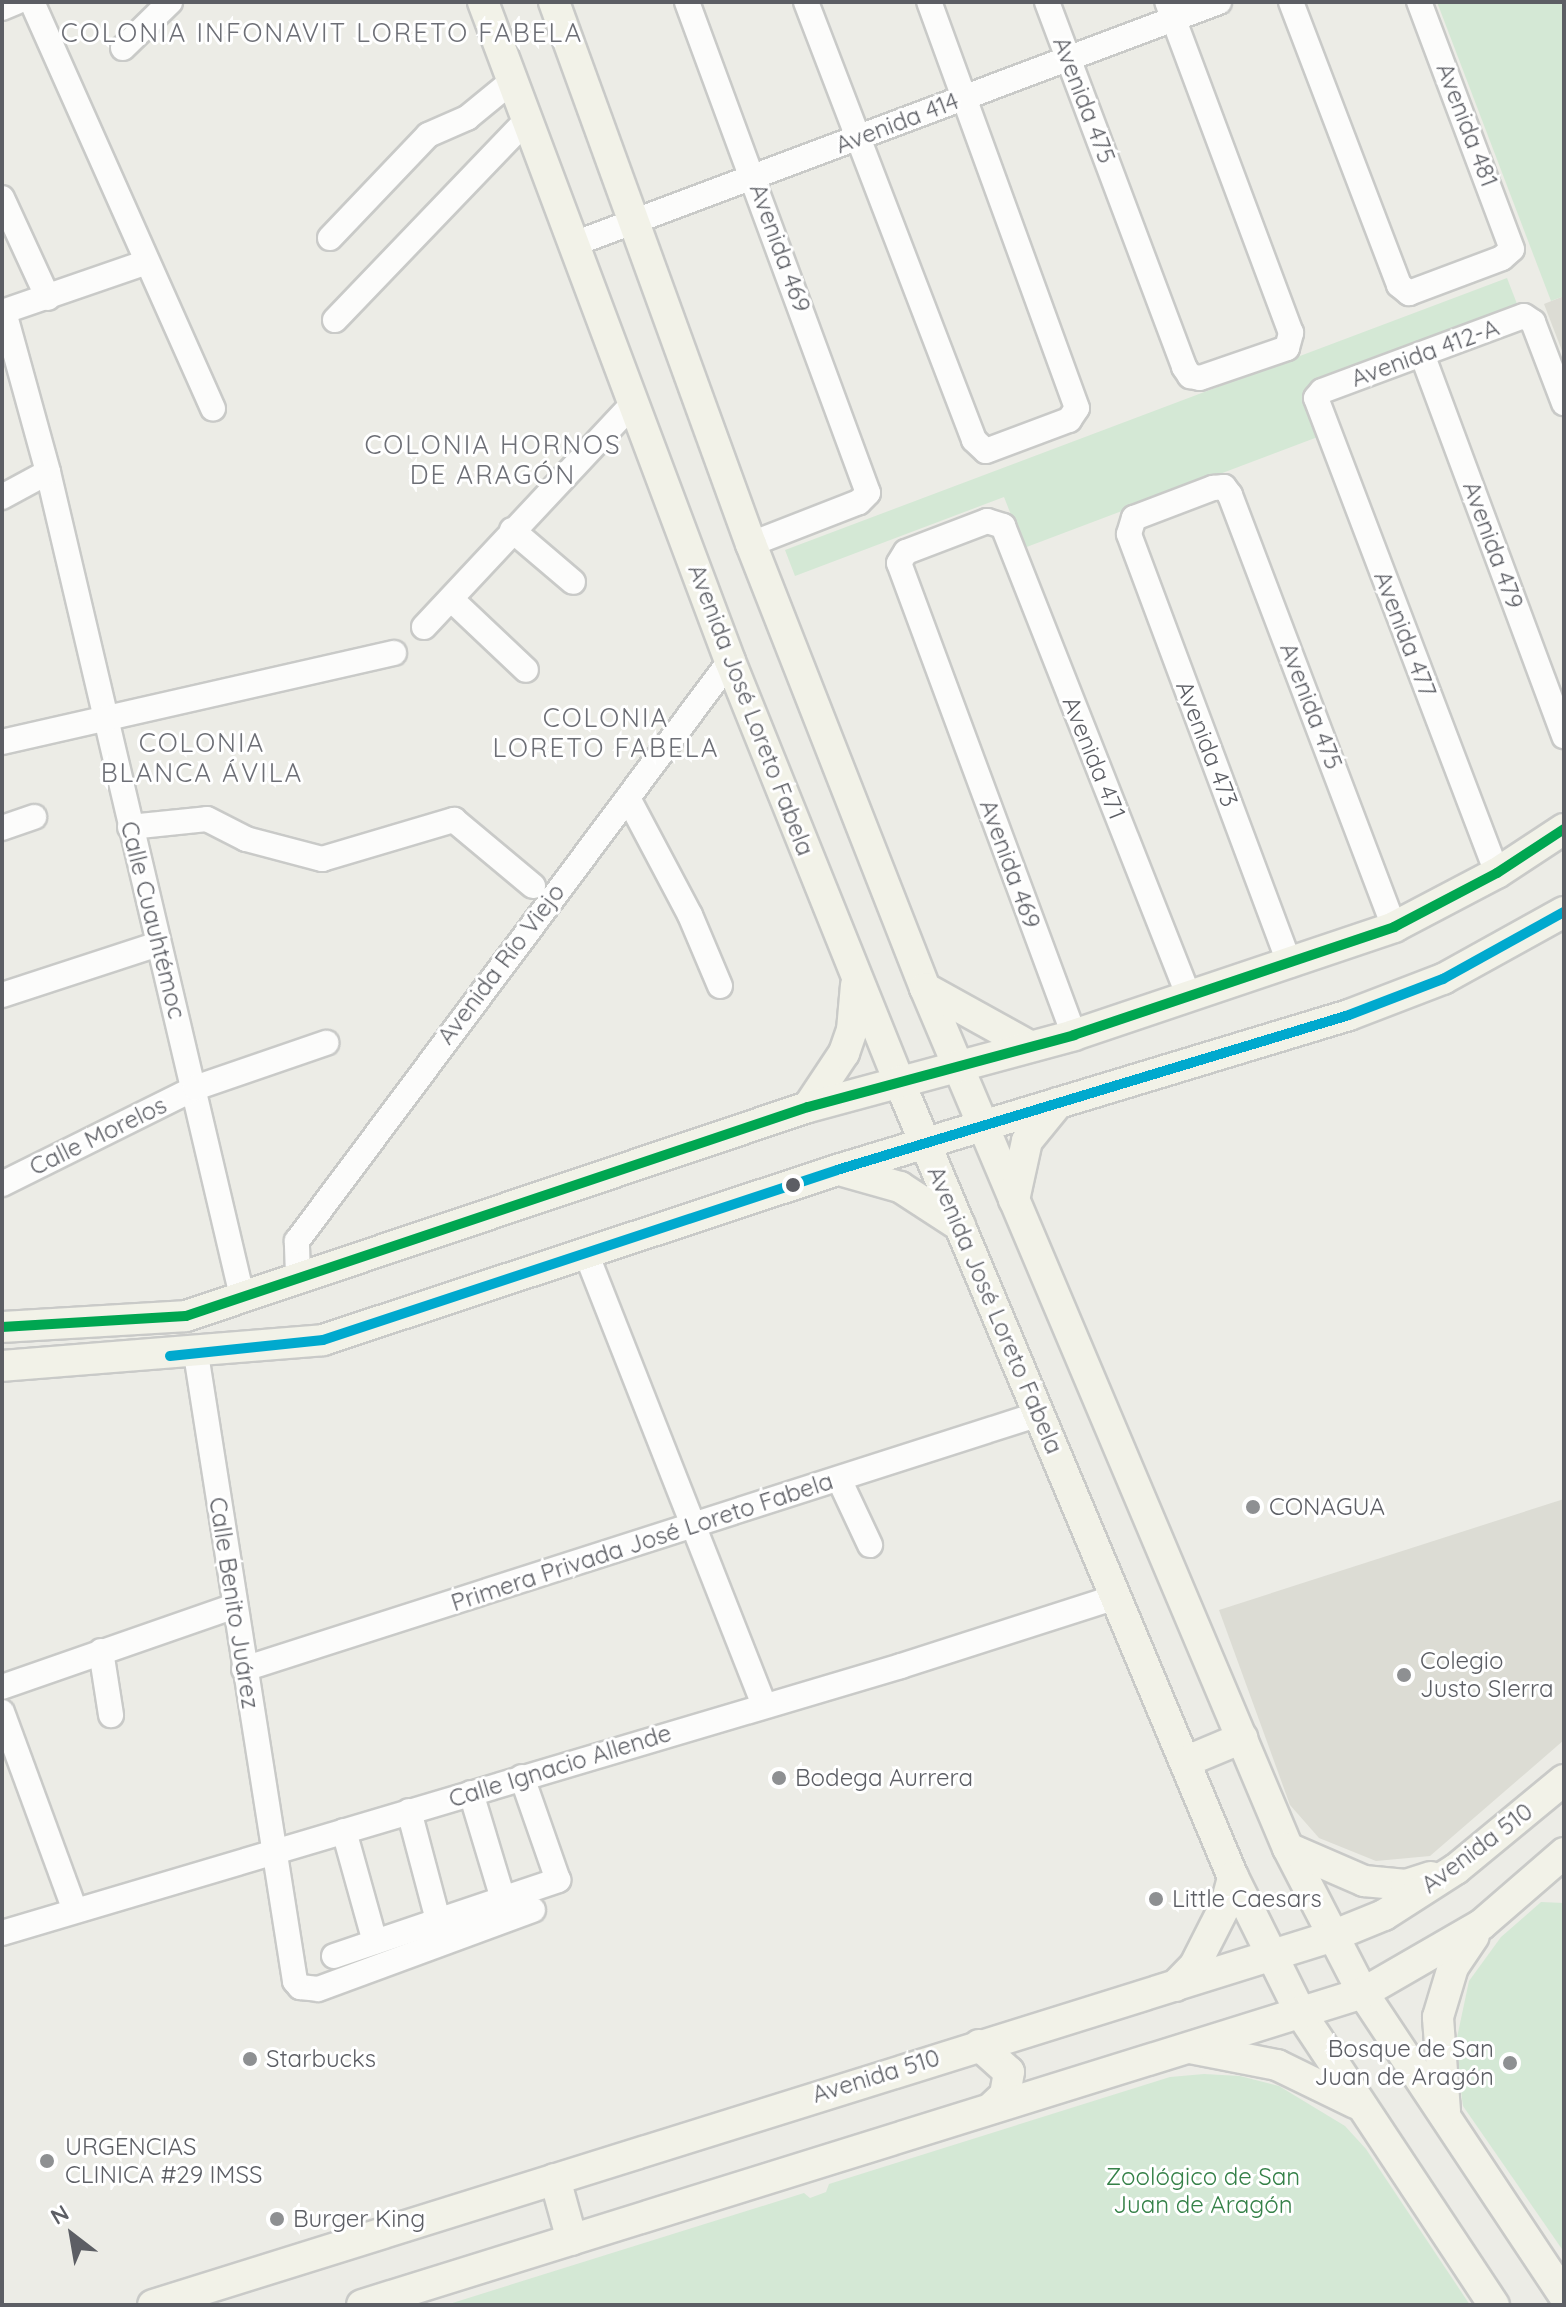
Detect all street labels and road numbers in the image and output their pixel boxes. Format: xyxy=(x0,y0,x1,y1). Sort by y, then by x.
street label: Avenida 475 xyxy=(1047,33,1121,167)
street label: Avenida 481 xyxy=(1430,59,1504,191)
street label: Avenida 414 xyxy=(831,86,963,160)
street label: Avenida 469 xyxy=(743,180,817,316)
street label: Avenida 412-A xyxy=(1347,313,1503,393)
street label: Avenida 479 xyxy=(1457,477,1529,613)
street label: Avenida José Loreto Fabela xyxy=(682,560,820,860)
street label: Avenida 477 xyxy=(1368,567,1442,701)
street label: Avenida 475 xyxy=(1274,639,1348,773)
street label: Avenida 473 xyxy=(1170,677,1244,811)
street label: Avenida 471 xyxy=(1056,692,1132,824)
street label: Avenida 469 xyxy=(973,796,1047,932)
street label: Calle Cuauhtémoc xyxy=(115,818,191,1022)
street label: Avenida Río Viejo xyxy=(431,878,571,1050)
street label: Calle Morelos xyxy=(25,1090,171,1182)
street label: Avenida José Loreto Fabela xyxy=(921,1162,1069,1458)
street label: Primera Privada José Loreto Fabela xyxy=(447,1467,837,1617)
street label: Calle Benito Juárez xyxy=(203,1495,265,1711)
street label: Calle Ignacio Allende xyxy=(445,1718,675,1814)
street label: Avenida 510 xyxy=(1416,1797,1538,1899)
street label: Avenida 510 xyxy=(809,2043,943,2109)

